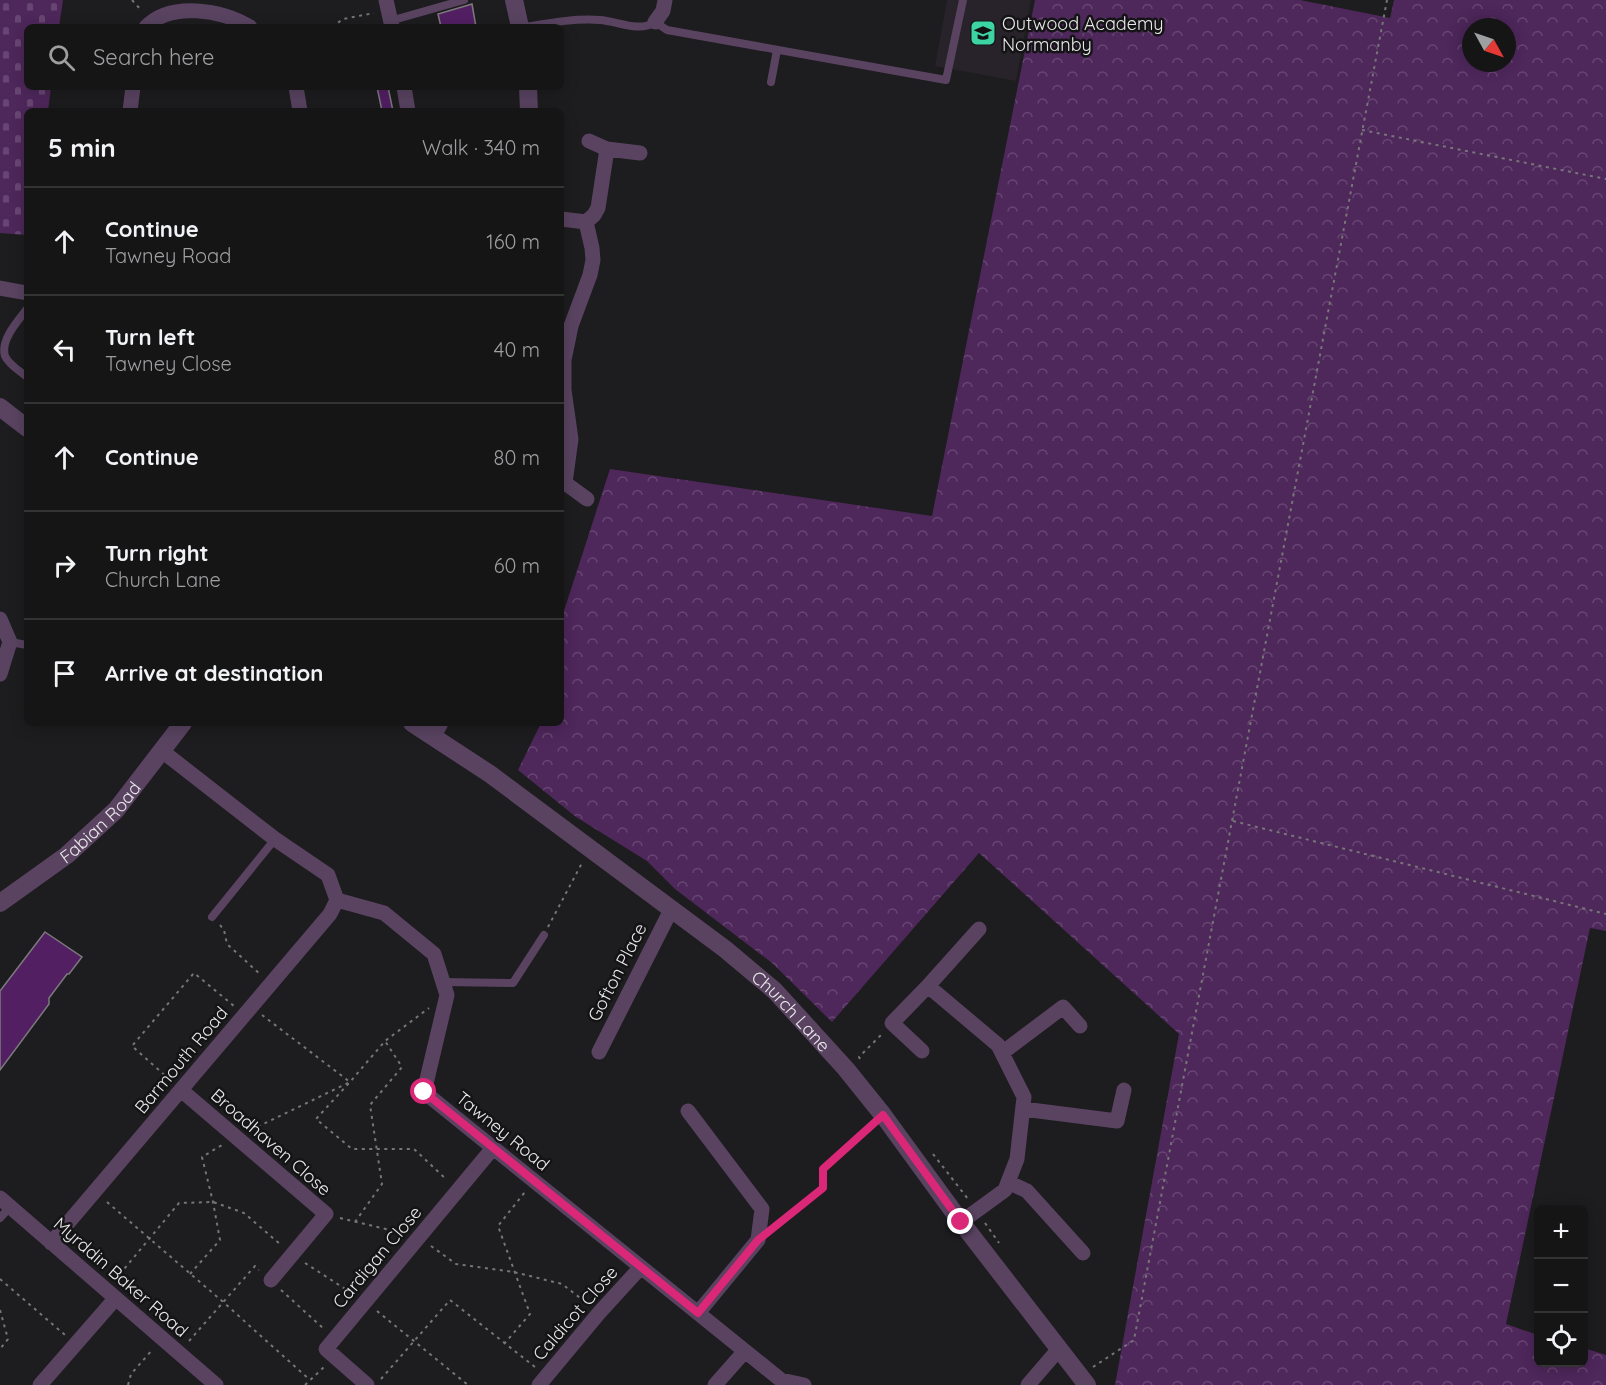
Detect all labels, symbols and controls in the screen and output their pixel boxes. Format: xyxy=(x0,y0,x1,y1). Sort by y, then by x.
place label: Outwood Academy Normanby xyxy=(1002,12,1163,56)
school or university icon: Outwood Academy Normanby xyxy=(968,18,998,48)
north arrow xyxy=(1462,18,1516,72)
search box xyxy=(24,24,564,90)
icon: search xyxy=(45,41,78,74)
text: Search here xyxy=(93,43,214,71)
text: 5 min xyxy=(48,131,116,164)
text: Walk · 340 m xyxy=(422,135,540,160)
text: Continue xyxy=(105,215,199,243)
icon: ahead xyxy=(48,225,81,258)
text: 160 m xyxy=(486,229,540,254)
text: Tawney Road xyxy=(105,243,231,268)
text: Turn left xyxy=(105,323,195,351)
icon: left xyxy=(48,333,81,366)
text: 40 m xyxy=(494,337,540,362)
text: Tawney Close xyxy=(105,351,232,376)
icon: ahead xyxy=(48,441,81,474)
text: Continue xyxy=(105,443,199,471)
text: 80 m xyxy=(494,445,540,470)
text: Turn right xyxy=(105,539,209,567)
icon: right xyxy=(48,549,81,582)
text: 60 m xyxy=(494,553,540,578)
text: Church Lane xyxy=(105,567,221,592)
icon: arrive xyxy=(48,657,81,690)
text: Arrive at destination xyxy=(105,659,323,687)
street label: Fabian Road xyxy=(55,777,145,868)
street label: Gofton Place xyxy=(582,919,652,1025)
street label: Church Lane xyxy=(747,965,836,1056)
street label: Barmouth Road xyxy=(129,1002,233,1118)
route start xyxy=(410,1078,436,1104)
street label: Broadhaven Close xyxy=(206,1083,336,1201)
street label: Tawney Road xyxy=(452,1086,554,1176)
street label: Cardigan Close xyxy=(328,1201,426,1313)
map controls xyxy=(1534,1205,1588,1367)
button: + xyxy=(1534,1205,1588,1259)
route end xyxy=(947,1208,973,1234)
street label: Myrddin Baker Road xyxy=(49,1212,193,1342)
button: − xyxy=(1534,1259,1588,1313)
street label: Caldicot Close xyxy=(528,1261,622,1365)
button: locate xyxy=(1534,1313,1588,1367)

